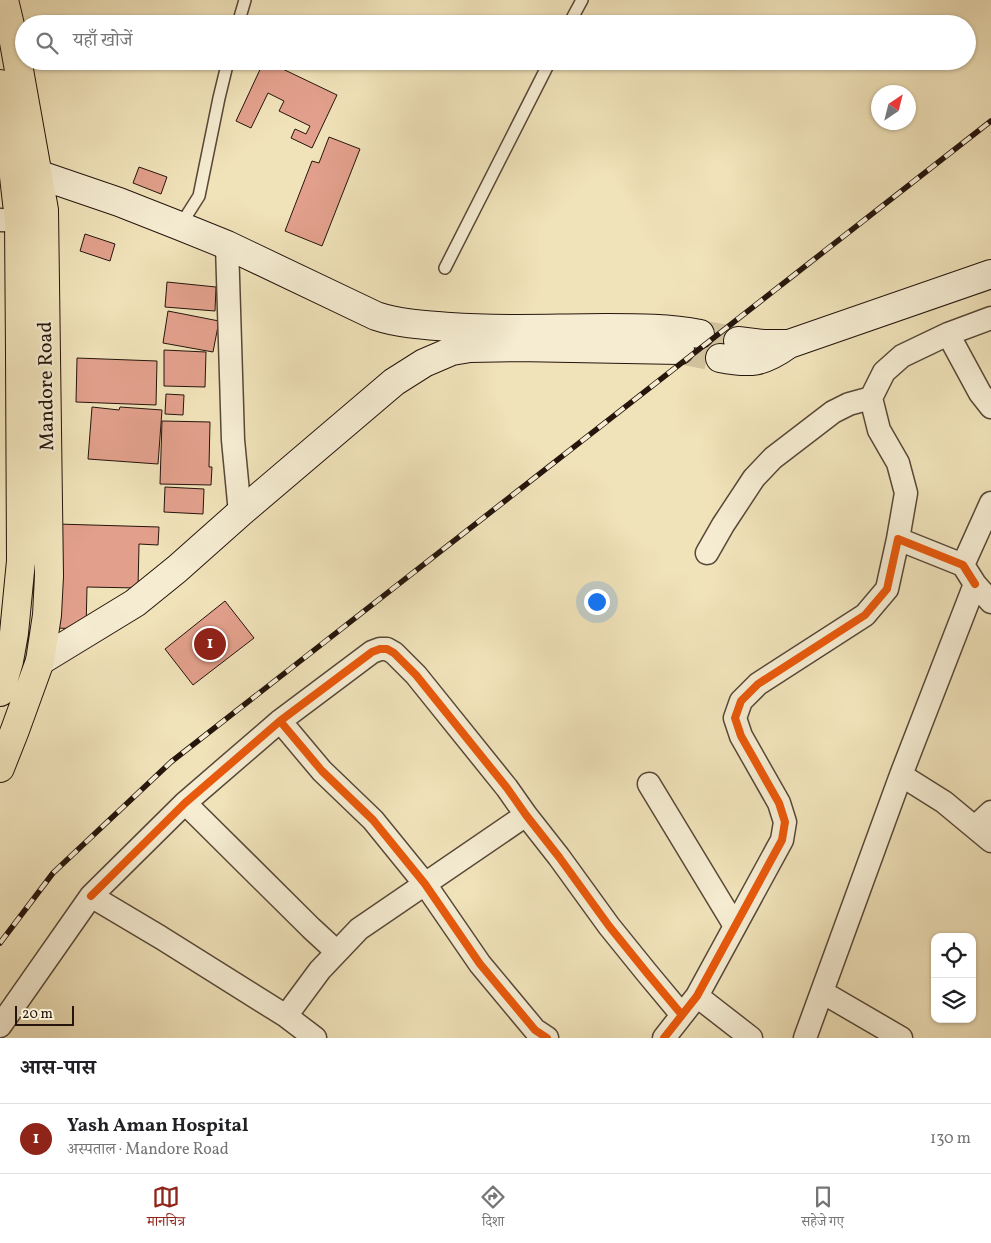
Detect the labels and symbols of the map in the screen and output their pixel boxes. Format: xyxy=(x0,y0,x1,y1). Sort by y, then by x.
north arrow xyxy=(871,85,916,130)
street label: Mandore Road xyxy=(32,321,62,451)
your location xyxy=(584,589,610,615)
pin: 1 xyxy=(194,625,226,663)
scale bar xyxy=(15,1003,74,1026)

